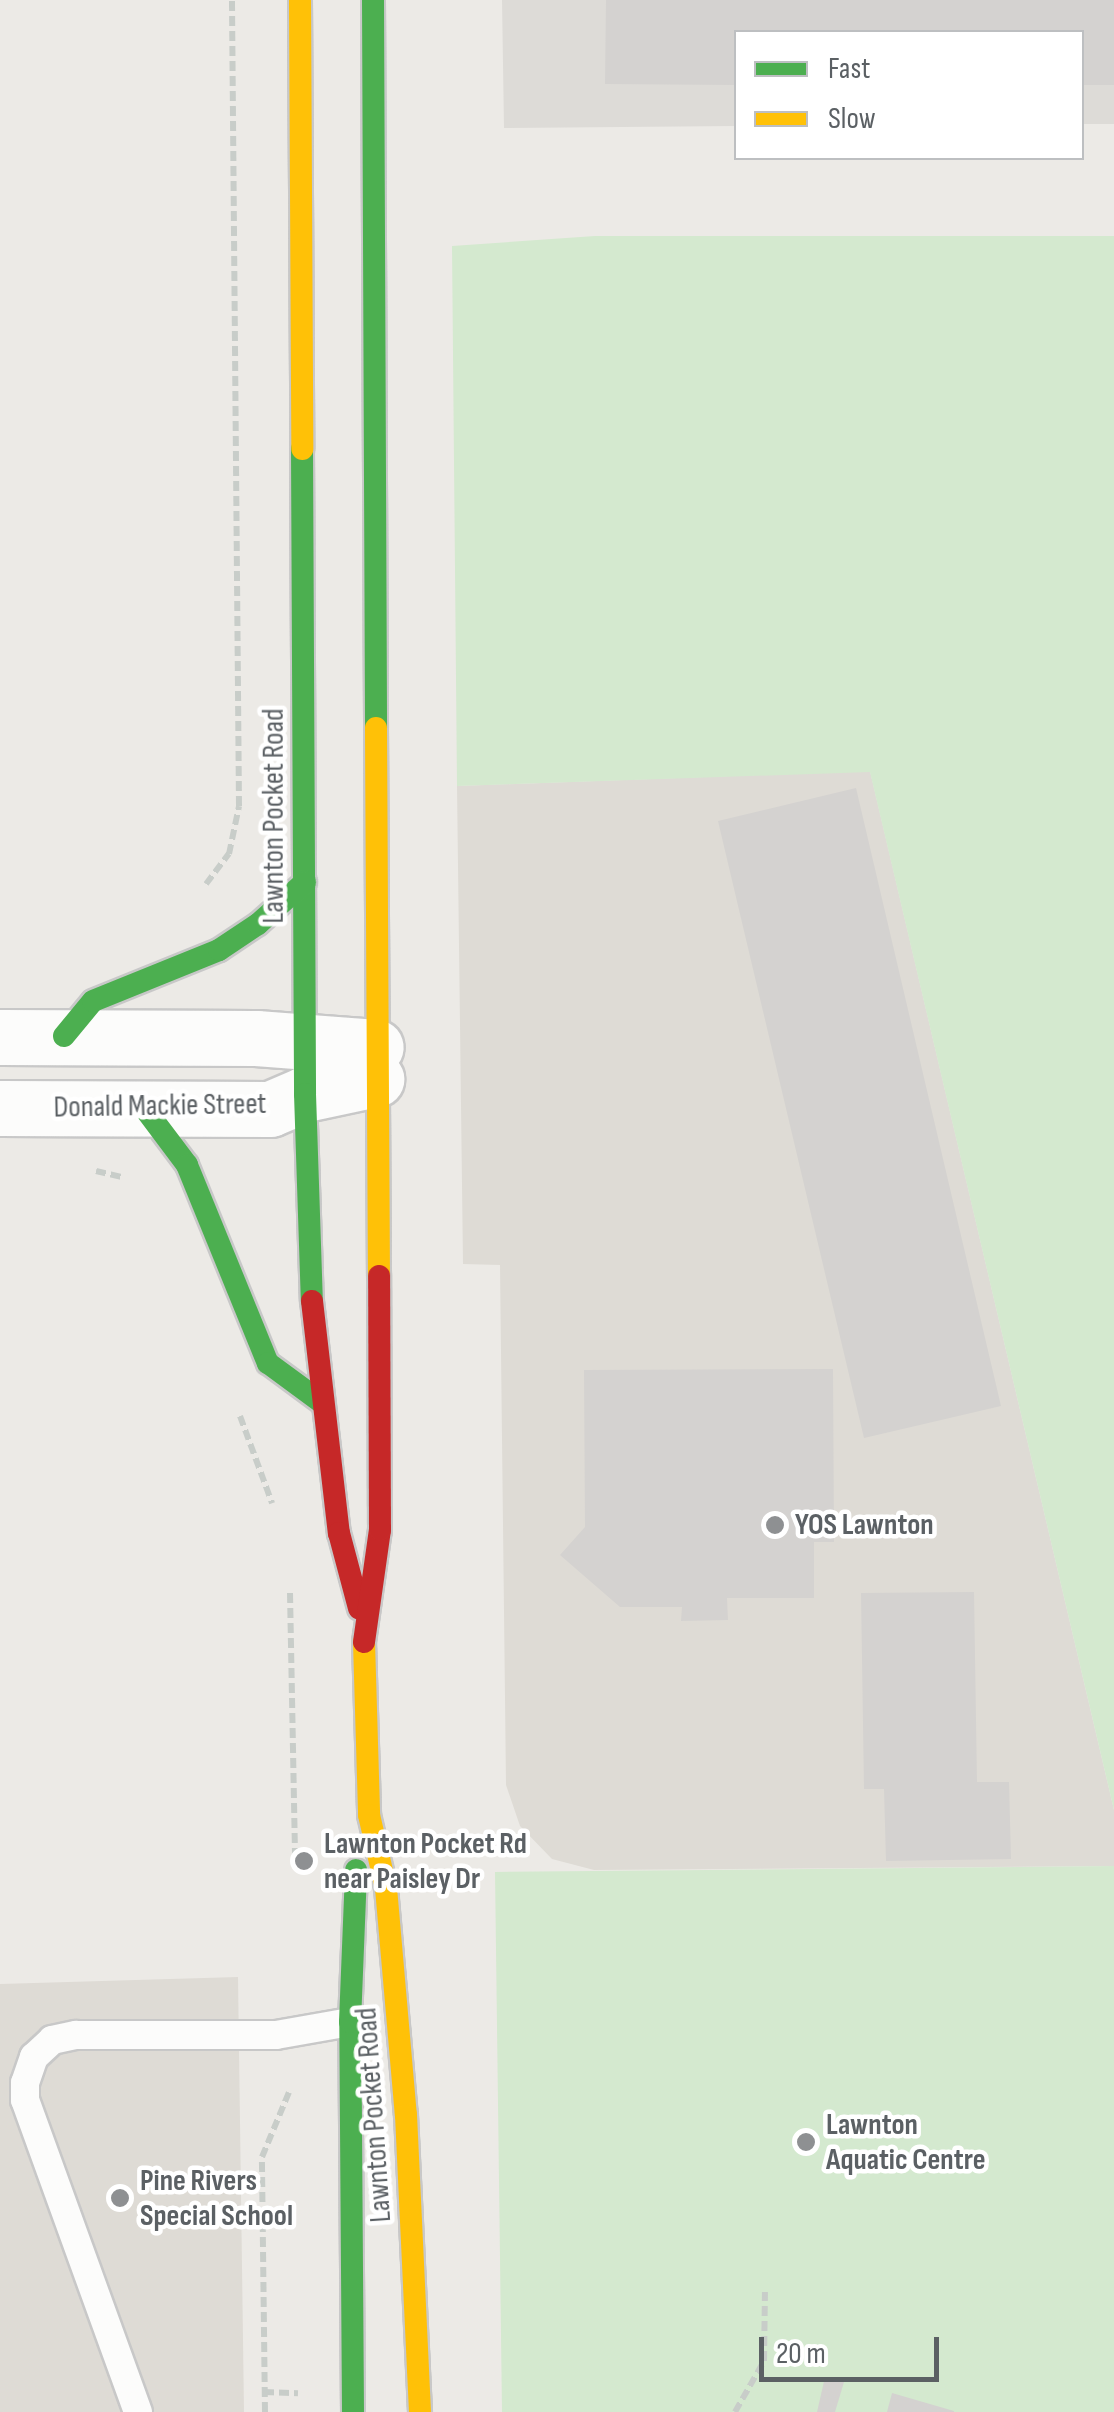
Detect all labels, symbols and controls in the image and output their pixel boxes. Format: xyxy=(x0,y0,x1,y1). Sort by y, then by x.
legend xyxy=(734,30,1084,160)
text: Fast xyxy=(828,51,870,87)
text: Slow xyxy=(828,101,876,137)
street label: Lawnton Pocket Road xyxy=(256,708,292,924)
street label: Donald Mackie Street xyxy=(53,1086,267,1126)
place label: YOS Lawnton xyxy=(795,1507,934,1543)
marker: YOS Lawnton xyxy=(764,1514,786,1536)
place label: Lawnton Pocket Rd near Paisley Dr xyxy=(324,1826,527,1896)
marker: Lawnton Pocket Rd near Paisley Dr xyxy=(293,1850,315,1872)
street label: Lawnton Pocket Road xyxy=(349,2006,399,2224)
place label: Lawnton Aquatic Centre xyxy=(826,2107,985,2178)
marker: Lawnton Aquatic Centre xyxy=(795,2131,817,2153)
place label: Pine Rivers Special School xyxy=(140,2163,293,2234)
marker: Pine Rivers Special School xyxy=(109,2187,131,2209)
scale bar xyxy=(764,2317,944,2379)
text: 20 m xyxy=(776,2336,826,2372)

